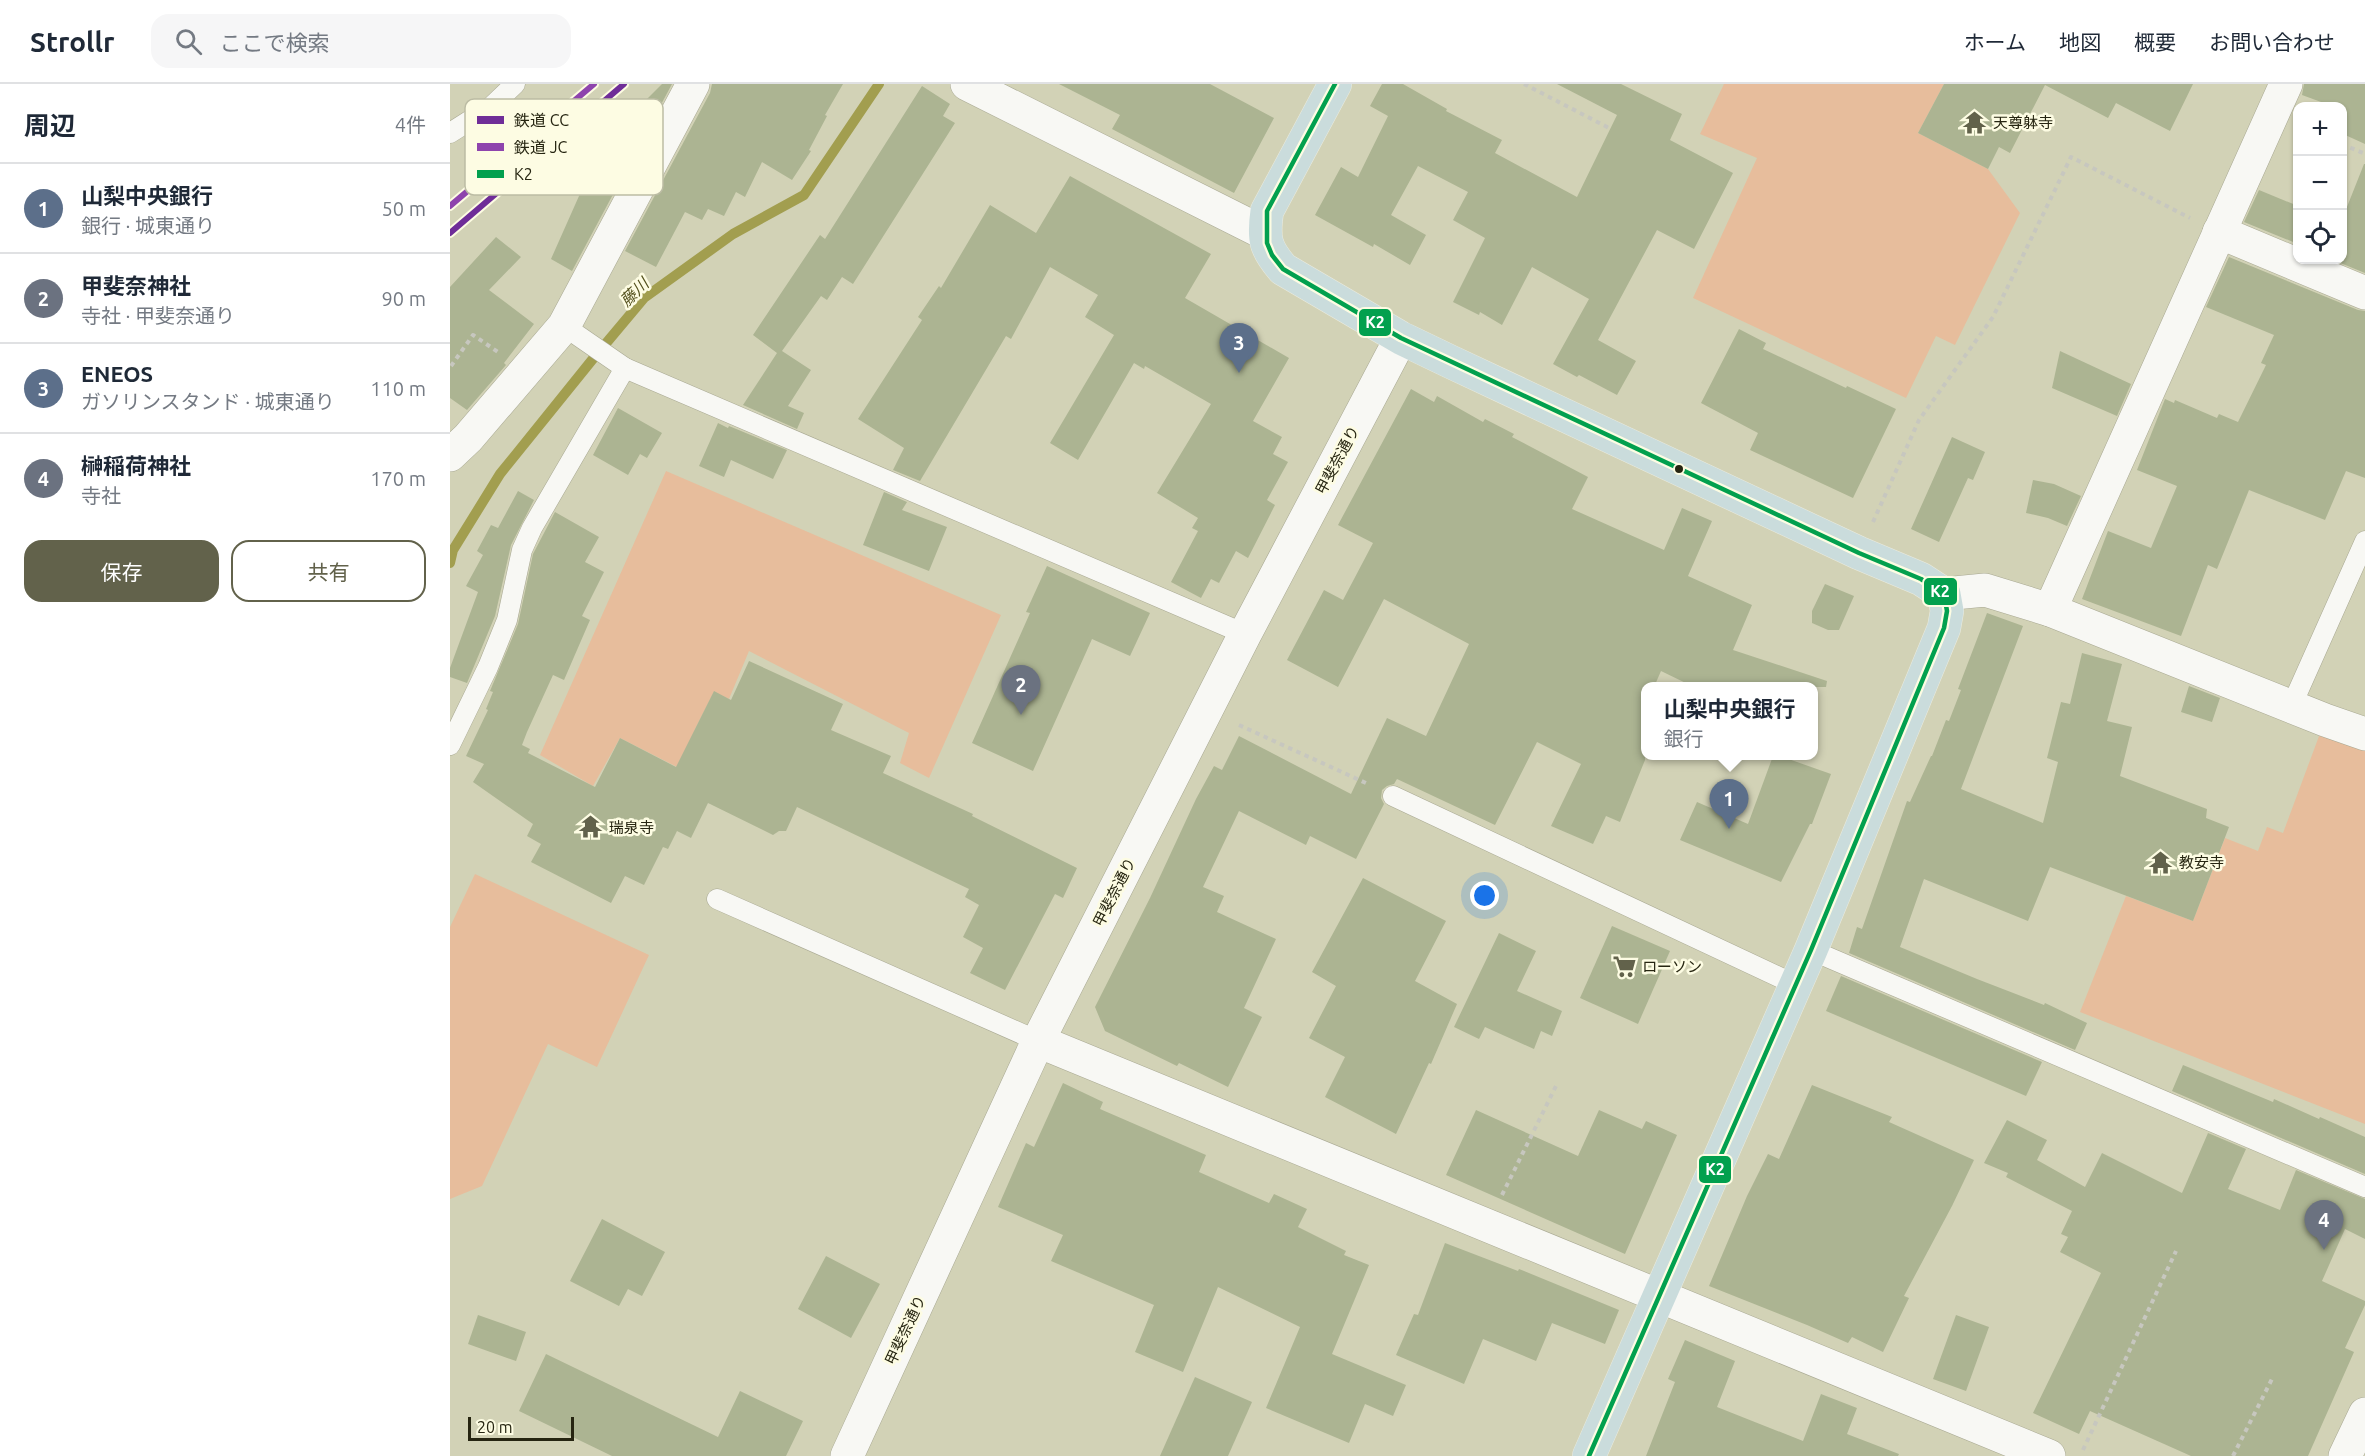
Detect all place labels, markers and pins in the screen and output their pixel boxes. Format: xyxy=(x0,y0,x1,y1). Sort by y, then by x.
temple icon: 天尊躰寺 xyxy=(1962,109,1988,135)
place label: 天尊躰寺 xyxy=(1993,114,2053,131)
pin: 3 xyxy=(1220,324,1258,373)
unlabelled marker xyxy=(1673,463,1685,475)
pin: 2 xyxy=(1002,666,1040,715)
pin: 1 xyxy=(1710,780,1748,829)
temple icon: 瑞泉寺 xyxy=(578,814,604,840)
place label: 瑞泉寺 xyxy=(609,819,654,836)
temple icon: 教安寺 xyxy=(2148,849,2174,875)
place label: 教安寺 xyxy=(2179,854,2224,871)
supermarket icon: ローソン xyxy=(1611,953,1637,979)
place label: ローソン xyxy=(1642,958,1702,975)
pin: 4 xyxy=(2304,1200,2344,1250)

